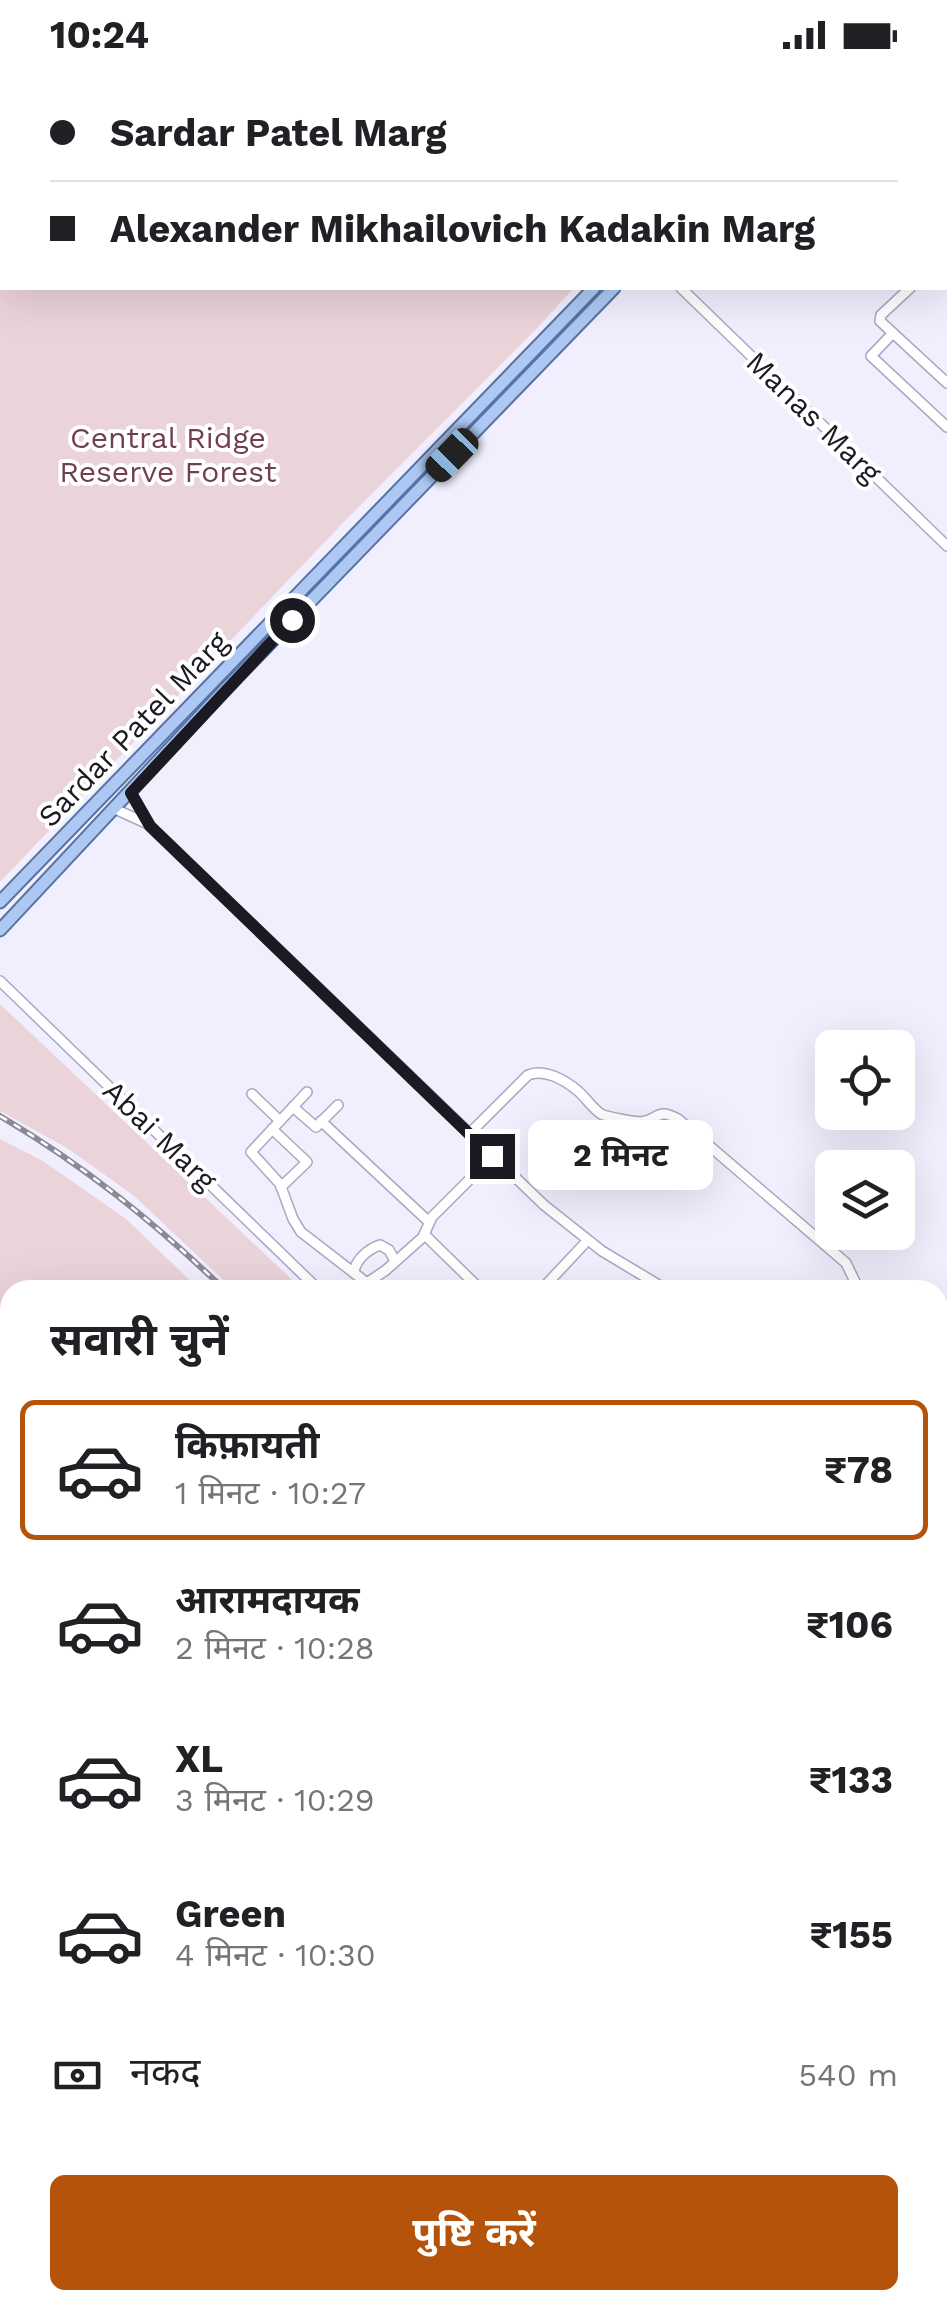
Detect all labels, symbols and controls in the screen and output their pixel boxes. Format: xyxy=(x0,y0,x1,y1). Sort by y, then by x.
text: 10:24 xyxy=(50,13,149,57)
text: Sardar Patel Marg xyxy=(110,111,447,155)
text: Alexander Mikhailovich Kadakin Marg xyxy=(110,207,815,251)
street label: Manas Marg xyxy=(739,344,889,490)
park label: Central Ridge Reserve Forest xyxy=(59,420,277,489)
car xyxy=(420,423,484,487)
route start xyxy=(270,598,315,643)
street label: Sardar Patel Marg xyxy=(31,624,235,834)
map controls xyxy=(815,1030,915,1250)
button: locate xyxy=(815,1030,915,1130)
street label: Abai Marg xyxy=(96,1073,224,1198)
callout: 2 मिनट xyxy=(527,1121,712,1191)
route end xyxy=(470,1134,515,1179)
text: 2 मिनट xyxy=(573,1136,668,1174)
button: layers xyxy=(815,1150,915,1250)
text: सवारी चुनें xyxy=(50,1313,228,1366)
text: किफ़ायती xyxy=(175,1423,319,1467)
icon: car xyxy=(55,1425,145,1515)
text: ₹78 xyxy=(824,1448,893,1492)
text: 1 मिनट · 10:27 xyxy=(175,1474,366,1512)
text: आरामदायक xyxy=(175,1578,359,1622)
icon: car xyxy=(55,1580,145,1670)
text: ₹106 xyxy=(806,1603,893,1647)
text: 2 मिनट · 10:28 xyxy=(175,1629,375,1667)
icon: car xyxy=(55,1735,145,1825)
text: XL xyxy=(175,1737,223,1781)
text: ₹133 xyxy=(809,1758,893,1802)
text: 3 मिनट · 10:29 xyxy=(175,1781,375,1819)
icon: car xyxy=(55,1890,145,1980)
text: Green xyxy=(175,1892,286,1936)
text: ₹155 xyxy=(809,1913,893,1957)
text: 4 मिनट · 10:30 xyxy=(175,1936,376,1974)
icon: cash xyxy=(50,2048,105,2103)
text: नकद xyxy=(130,2050,200,2094)
text: 540 m xyxy=(799,2056,898,2094)
button: पुष्टि करें xyxy=(50,2175,898,2290)

